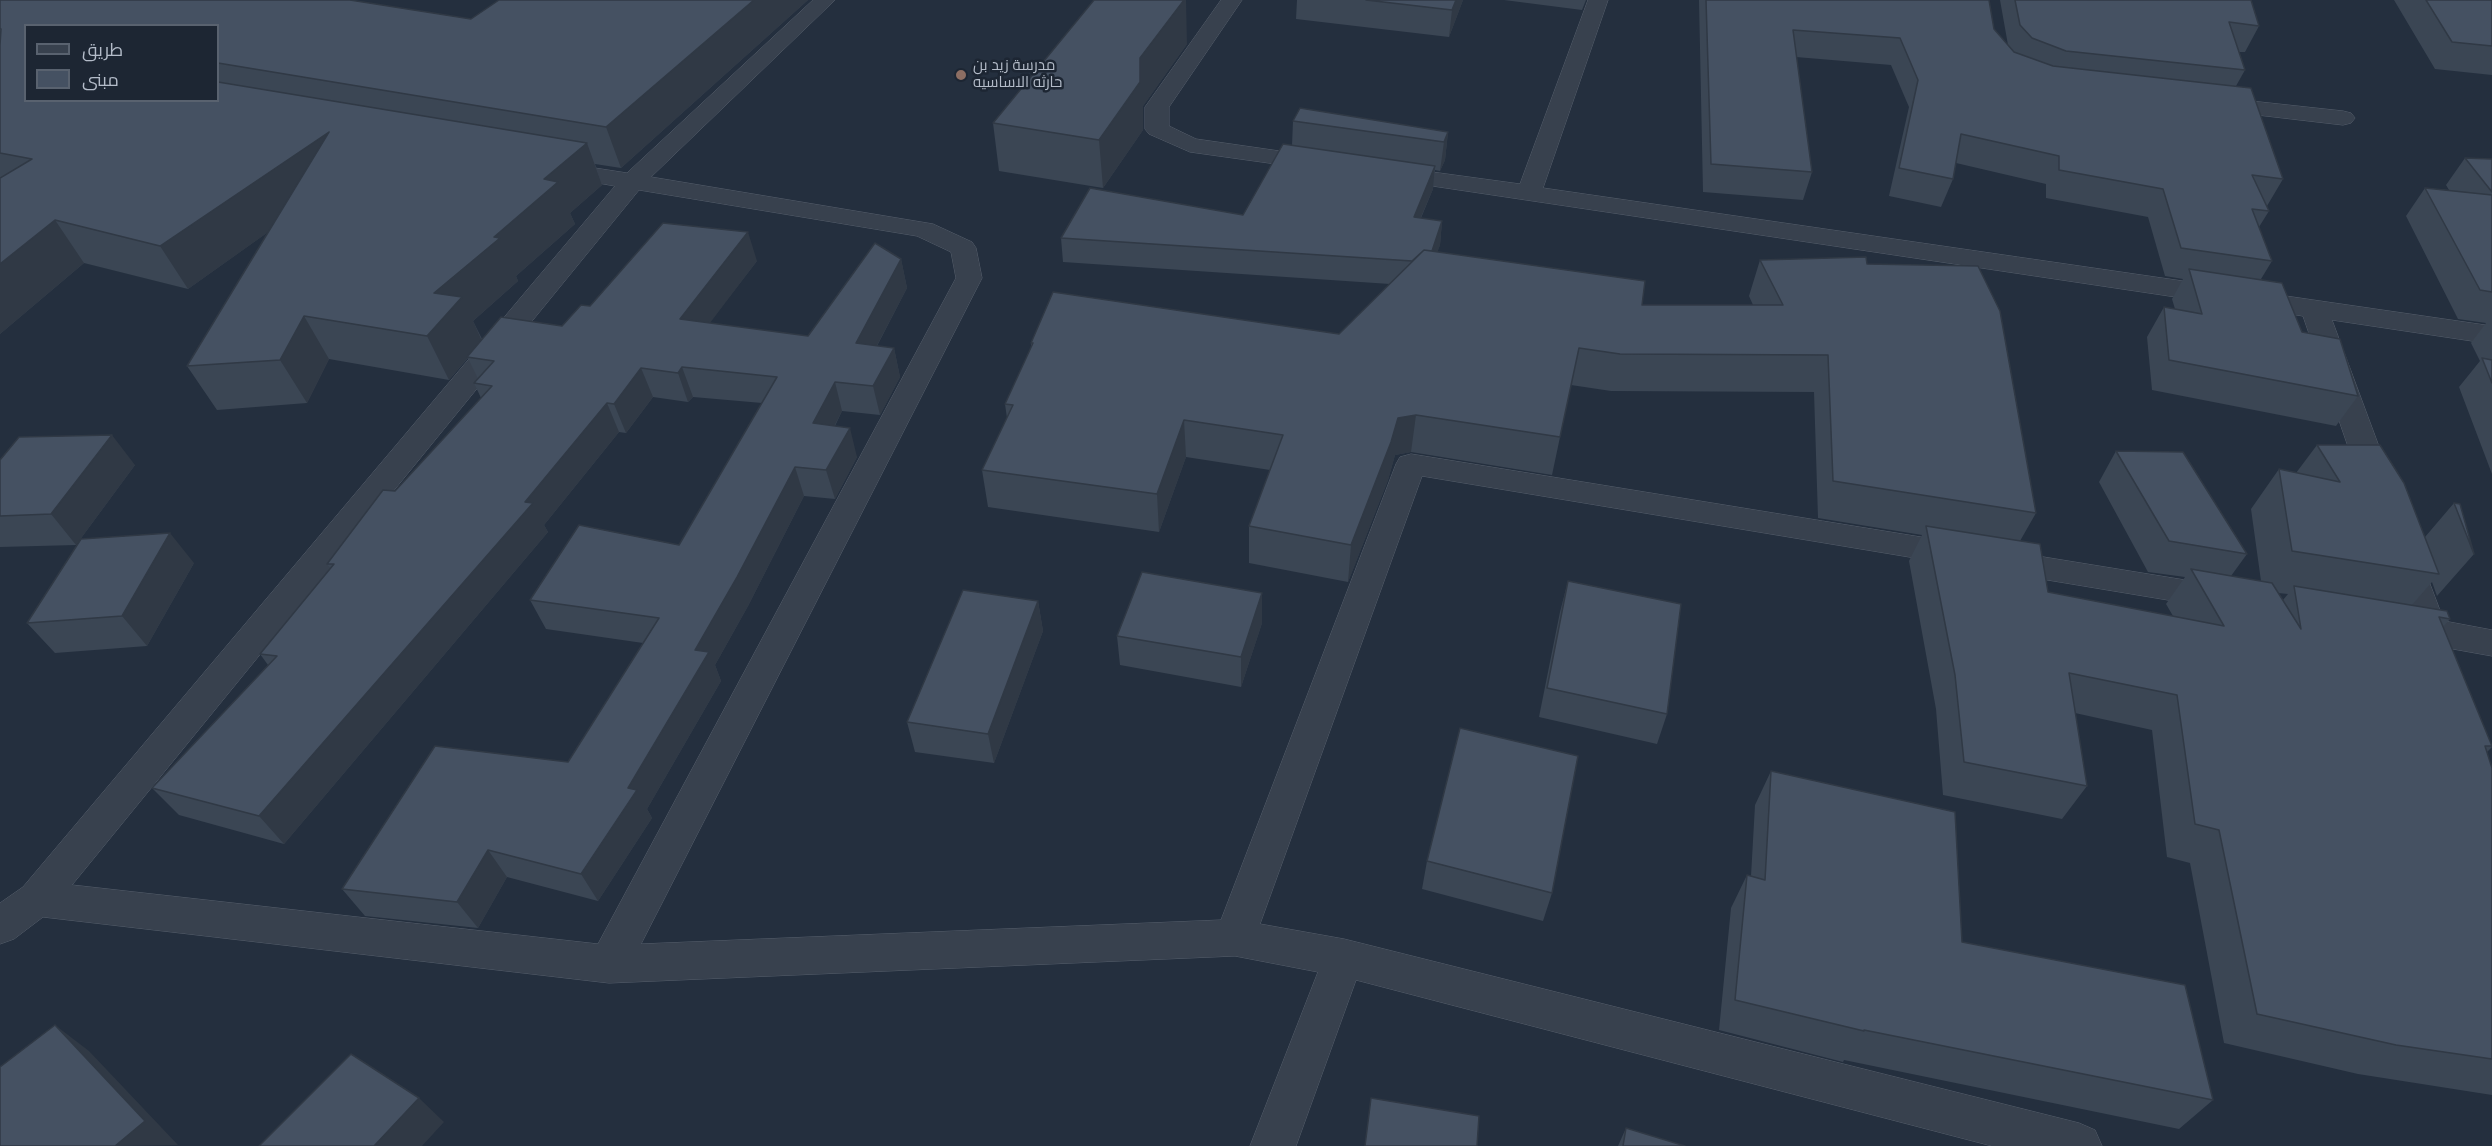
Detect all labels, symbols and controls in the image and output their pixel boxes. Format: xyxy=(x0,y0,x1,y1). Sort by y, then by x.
legend xyxy=(24,24,219,102)
text: طريق xyxy=(82,39,123,61)
place label: مدرسة زيد بن حارثه الاساسيه xyxy=(973,57,1062,92)
marker: مدرسة زيد بن حارثه الاساسيه xyxy=(954,68,968,82)
text: مبنى xyxy=(82,69,119,91)

